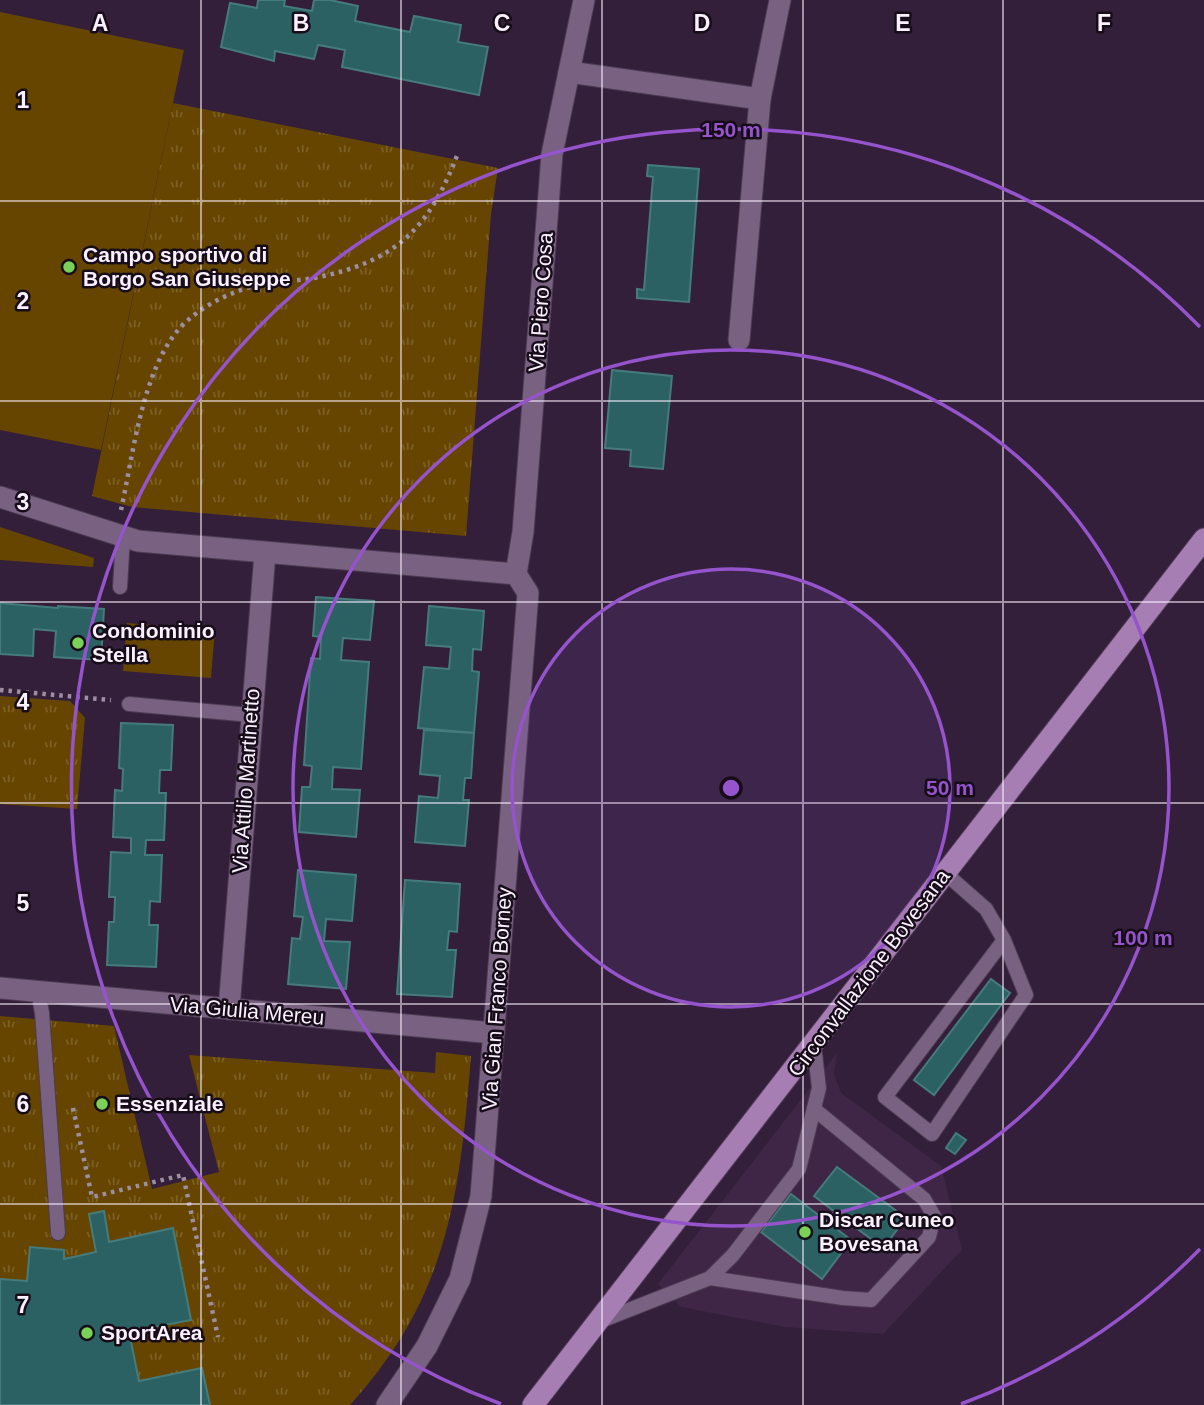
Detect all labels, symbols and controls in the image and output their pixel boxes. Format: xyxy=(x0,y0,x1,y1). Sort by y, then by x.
text: A xyxy=(92,10,108,36)
text: B xyxy=(293,10,309,36)
text: C xyxy=(494,10,510,36)
text: D xyxy=(694,10,710,36)
text: E xyxy=(895,10,911,36)
text: F xyxy=(1097,10,1111,36)
text: 1 xyxy=(17,87,30,113)
text: 150 m xyxy=(701,118,761,141)
street label: Via Piero Cosa xyxy=(524,231,557,372)
place label: Campo sportivo di Borgo San Giuseppe xyxy=(83,243,291,290)
marker: Campo sportivo di Borgo San Giuseppe xyxy=(61,259,77,275)
text: 2 xyxy=(17,288,29,314)
text: 3 xyxy=(17,489,29,515)
place label: Condominio Stella xyxy=(92,619,214,666)
marker: Condominio Stella xyxy=(70,635,86,651)
street label: Via Attilio Martinetto xyxy=(228,688,263,874)
text: 4 xyxy=(17,689,30,715)
centre of rings xyxy=(719,776,743,800)
text: 50 m xyxy=(926,776,974,799)
street label: Circonvallazione Bovesana xyxy=(783,864,954,1081)
street label: Via Gian Franco Borney xyxy=(477,886,516,1111)
text: 5 xyxy=(17,890,30,916)
text: 100 m xyxy=(1113,926,1173,949)
street label: Via Giulia Mereu xyxy=(169,992,325,1029)
text: 6 xyxy=(17,1091,29,1117)
place label: Essenziale xyxy=(116,1092,223,1115)
marker: Essenziale xyxy=(94,1096,110,1112)
place label: Discar Cuneo Bovesana xyxy=(819,1208,954,1255)
marker: Discar Cuneo Bovesana xyxy=(797,1224,813,1240)
text: 7 xyxy=(17,1292,29,1318)
place label: SportArea xyxy=(101,1321,203,1344)
marker: SportArea xyxy=(79,1325,95,1341)

